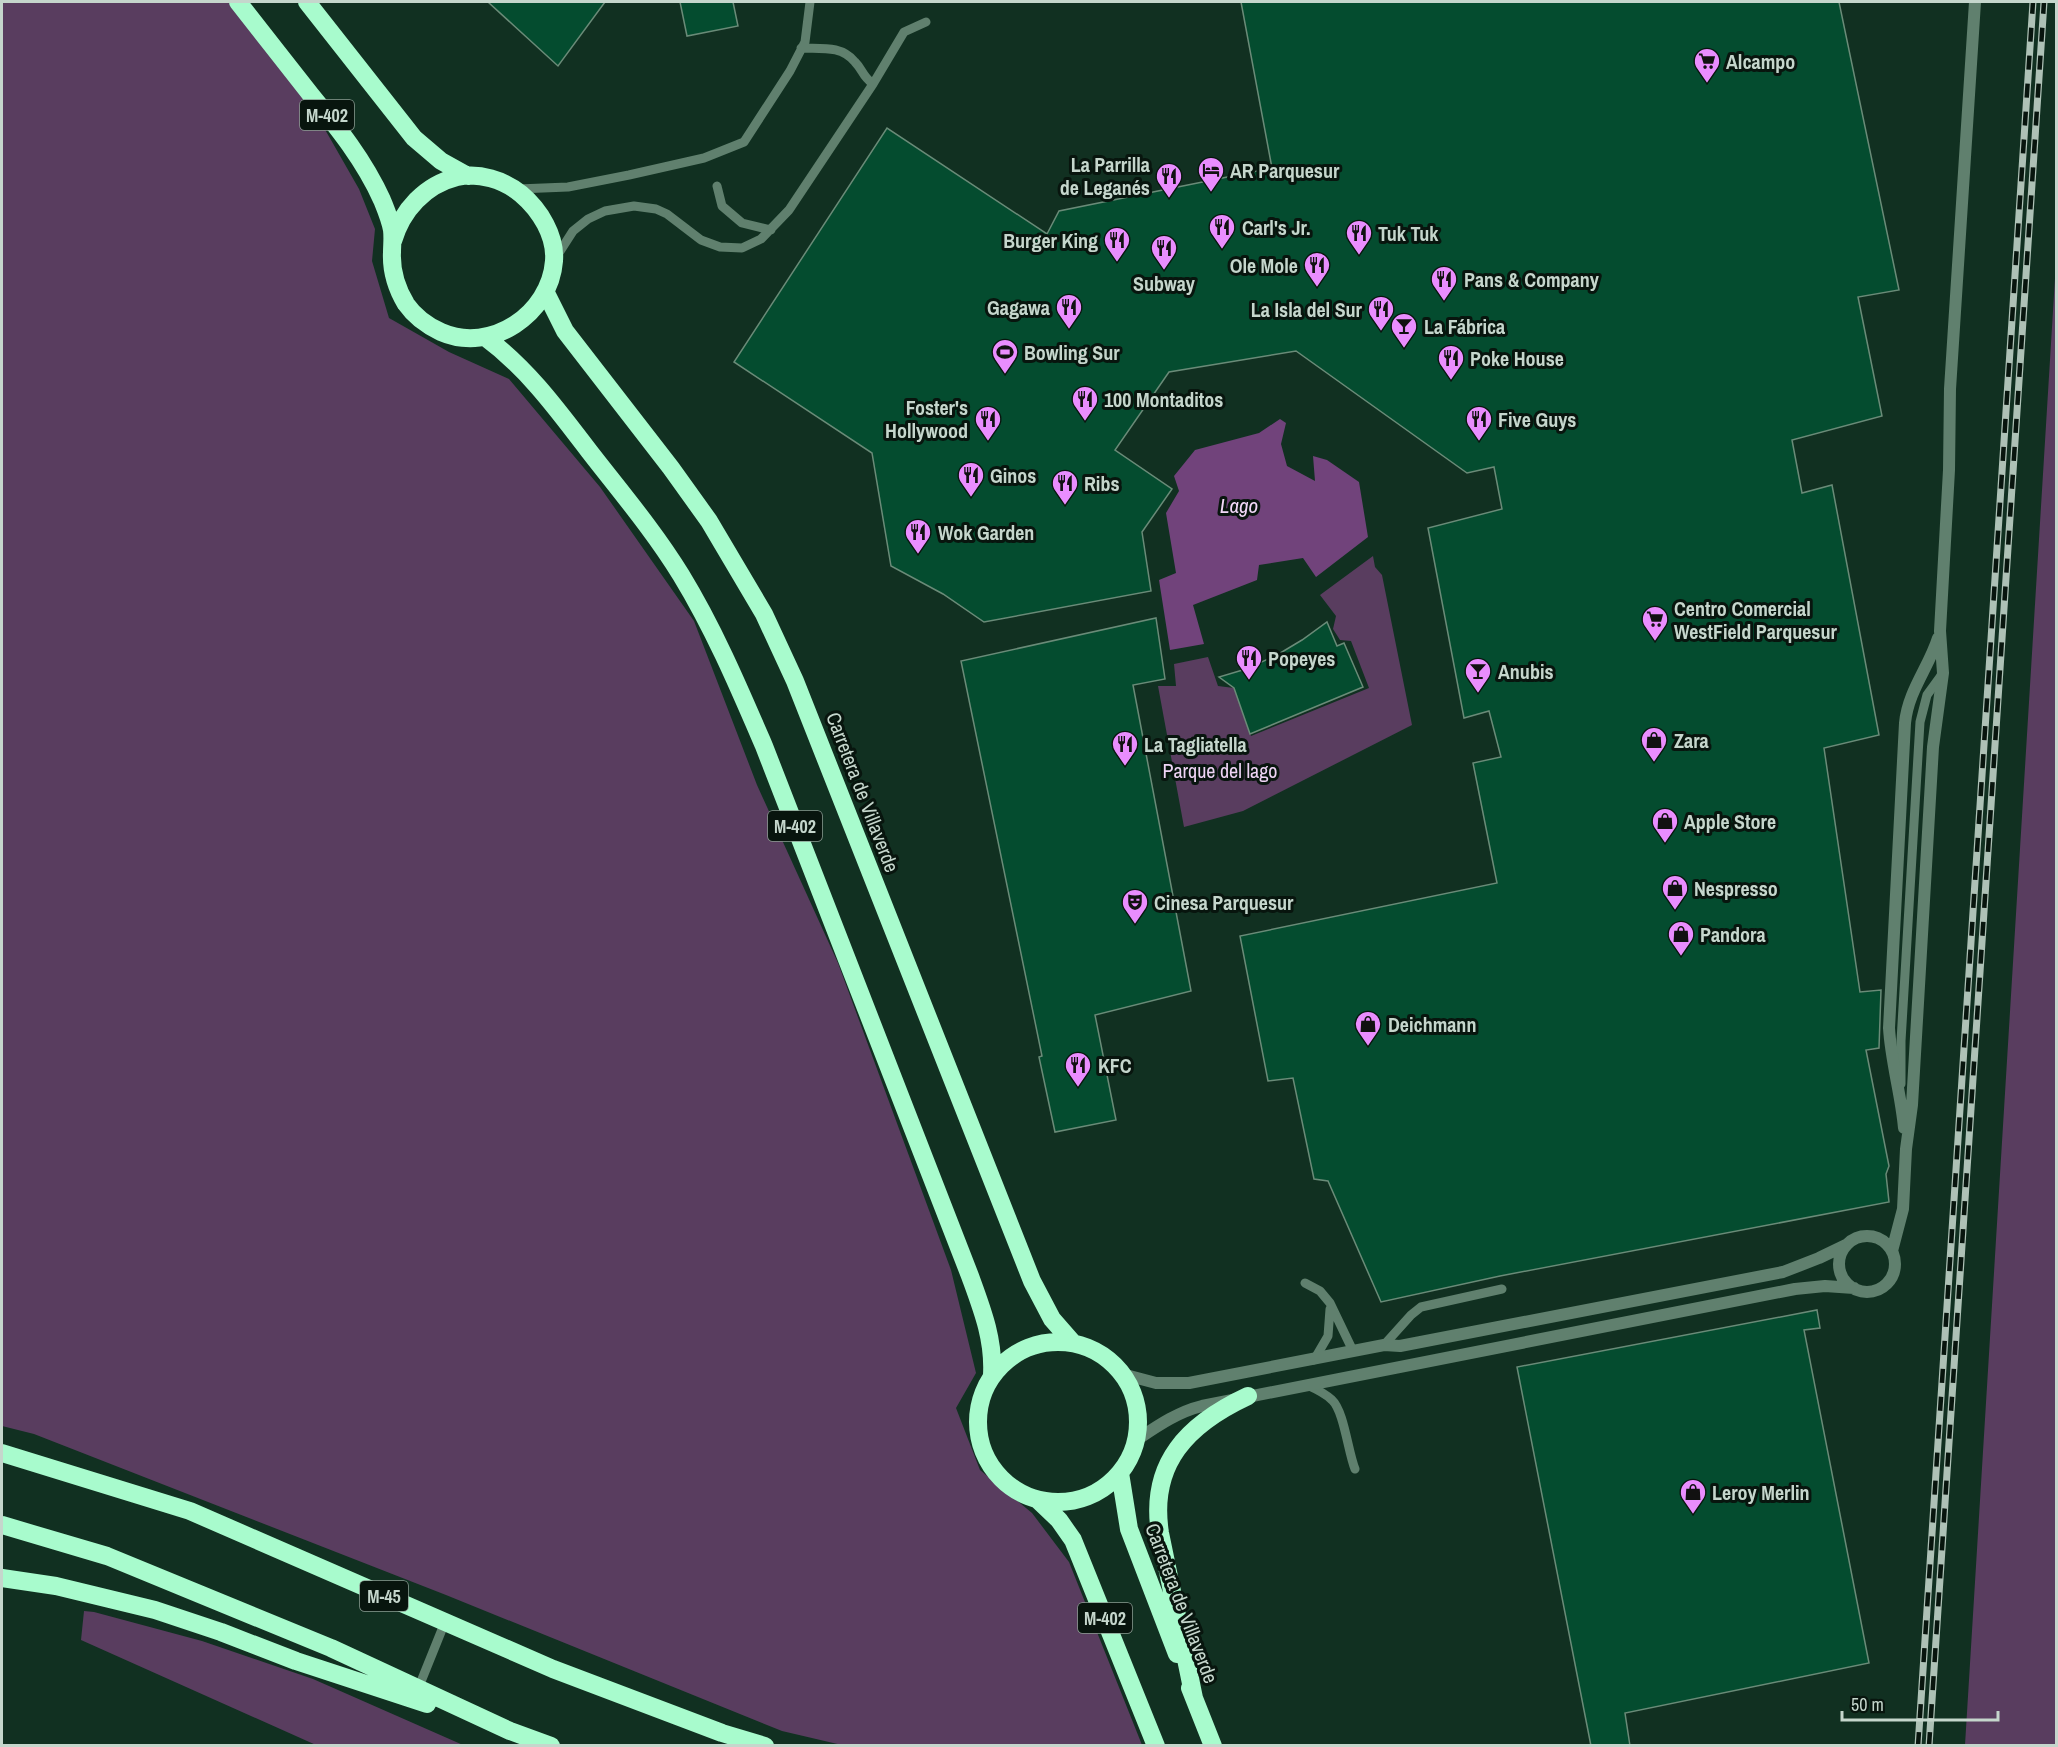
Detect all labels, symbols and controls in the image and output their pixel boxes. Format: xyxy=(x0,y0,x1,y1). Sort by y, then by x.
supermarket icon: Alcampo xyxy=(1692,46,1722,84)
place label: Alcampo xyxy=(1726,48,1795,75)
road number: M-402 xyxy=(300,100,354,130)
place label: La Parrilla de Leganés xyxy=(1060,151,1150,201)
hotel icon: AR Parquesur xyxy=(1196,155,1226,193)
place label: AR Parquesur xyxy=(1230,157,1340,184)
restaurant icon: La Parrilla de Leganés xyxy=(1154,161,1184,199)
restaurant icon: Carl's Jr. xyxy=(1207,212,1237,250)
place label: Carl's Jr. xyxy=(1242,214,1311,241)
restaurant icon: Tuk Tuk xyxy=(1344,218,1374,256)
place label: Tuk Tuk xyxy=(1378,220,1439,247)
restaurant icon: Burger King xyxy=(1102,225,1132,263)
place label: Burger King xyxy=(1003,227,1098,254)
restaurant icon: Subway xyxy=(1149,233,1179,271)
restaurant icon: Ole Mole xyxy=(1302,250,1332,288)
place label: Ole Mole xyxy=(1230,252,1298,279)
restaurant icon: Pans & Company xyxy=(1429,264,1459,302)
place label: Pans & Company xyxy=(1464,266,1600,293)
place label: Subway xyxy=(1133,270,1196,297)
restaurant icon: Gagawa xyxy=(1054,292,1084,330)
place label: Gagawa xyxy=(987,294,1050,321)
restaurant icon: La Isla del Sur xyxy=(1366,294,1396,332)
place label: La Isla del Sur xyxy=(1251,296,1363,323)
bar icon: La Fábrica xyxy=(1389,311,1419,349)
place label: La Fábrica xyxy=(1424,313,1505,340)
sports icon: Bowling Sur xyxy=(990,337,1020,375)
place label: Bowling Sur xyxy=(1024,339,1120,366)
restaurant icon: Poke House xyxy=(1436,343,1466,381)
place label: Poke House xyxy=(1470,345,1564,372)
restaurant icon: 100 Montaditos xyxy=(1070,384,1100,422)
place label: 100 Montaditos xyxy=(1104,386,1223,413)
place label: Foster's Hollywood xyxy=(885,394,968,444)
restaurant icon: Foster's Hollywood xyxy=(973,404,1003,442)
restaurant icon: Five Guys xyxy=(1464,404,1494,442)
place label: Five Guys xyxy=(1498,406,1576,433)
restaurant icon: Ginos xyxy=(956,460,986,498)
place label: Ginos xyxy=(990,462,1036,489)
restaurant icon: Ribs xyxy=(1050,468,1080,506)
place label: Ribs xyxy=(1084,470,1120,497)
water label: Lago xyxy=(1220,491,1258,520)
restaurant icon: Wok Garden xyxy=(903,517,933,555)
place label: Wok Garden xyxy=(938,519,1034,546)
place label: Centro Comercial WestField Parquesur xyxy=(1674,595,1837,645)
supermarket icon: Centro Comercial WestField Parquesur xyxy=(1640,604,1670,642)
restaurant icon: Popeyes xyxy=(1234,643,1264,681)
place label: Popeyes xyxy=(1268,645,1335,672)
bar icon: Anubis xyxy=(1463,656,1493,694)
place label: Anubis xyxy=(1498,658,1554,685)
street label: Carretera de Villaverde xyxy=(820,708,906,876)
shop icon: Zara xyxy=(1639,725,1669,763)
place label: Zara xyxy=(1674,727,1709,754)
restaurant icon: La Tagliatella xyxy=(1110,729,1140,767)
place label: La Tagliatella xyxy=(1144,731,1247,758)
park label: Parque del lago xyxy=(1163,757,1277,784)
shop icon: Apple Store xyxy=(1650,806,1680,844)
place label: Apple Store xyxy=(1684,808,1776,835)
road number: M-402 xyxy=(768,811,822,841)
shop icon: Nespresso xyxy=(1660,873,1690,911)
place label: Nespresso xyxy=(1694,875,1778,902)
theatre icon: Cinesa Parquesur xyxy=(1120,887,1150,925)
place label: Cinesa Parquesur xyxy=(1154,889,1294,916)
shop icon: Pandora xyxy=(1666,919,1696,957)
place label: Pandora xyxy=(1700,921,1766,948)
shop icon: Deichmann xyxy=(1353,1009,1383,1047)
place label: Deichmann xyxy=(1388,1011,1476,1038)
restaurant icon: KFC xyxy=(1063,1050,1093,1088)
place label: KFC xyxy=(1098,1052,1132,1079)
shop icon: Leroy Merlin xyxy=(1678,1477,1708,1515)
place label: Leroy Merlin xyxy=(1712,1479,1810,1506)
street label: Carretera de Villaverde xyxy=(1139,1519,1225,1687)
road number: M-45 xyxy=(360,1581,408,1611)
road number: M-402 xyxy=(1078,1603,1132,1633)
scale bar xyxy=(1842,1684,1998,1722)
text: 50 m xyxy=(1851,1692,1884,1717)

